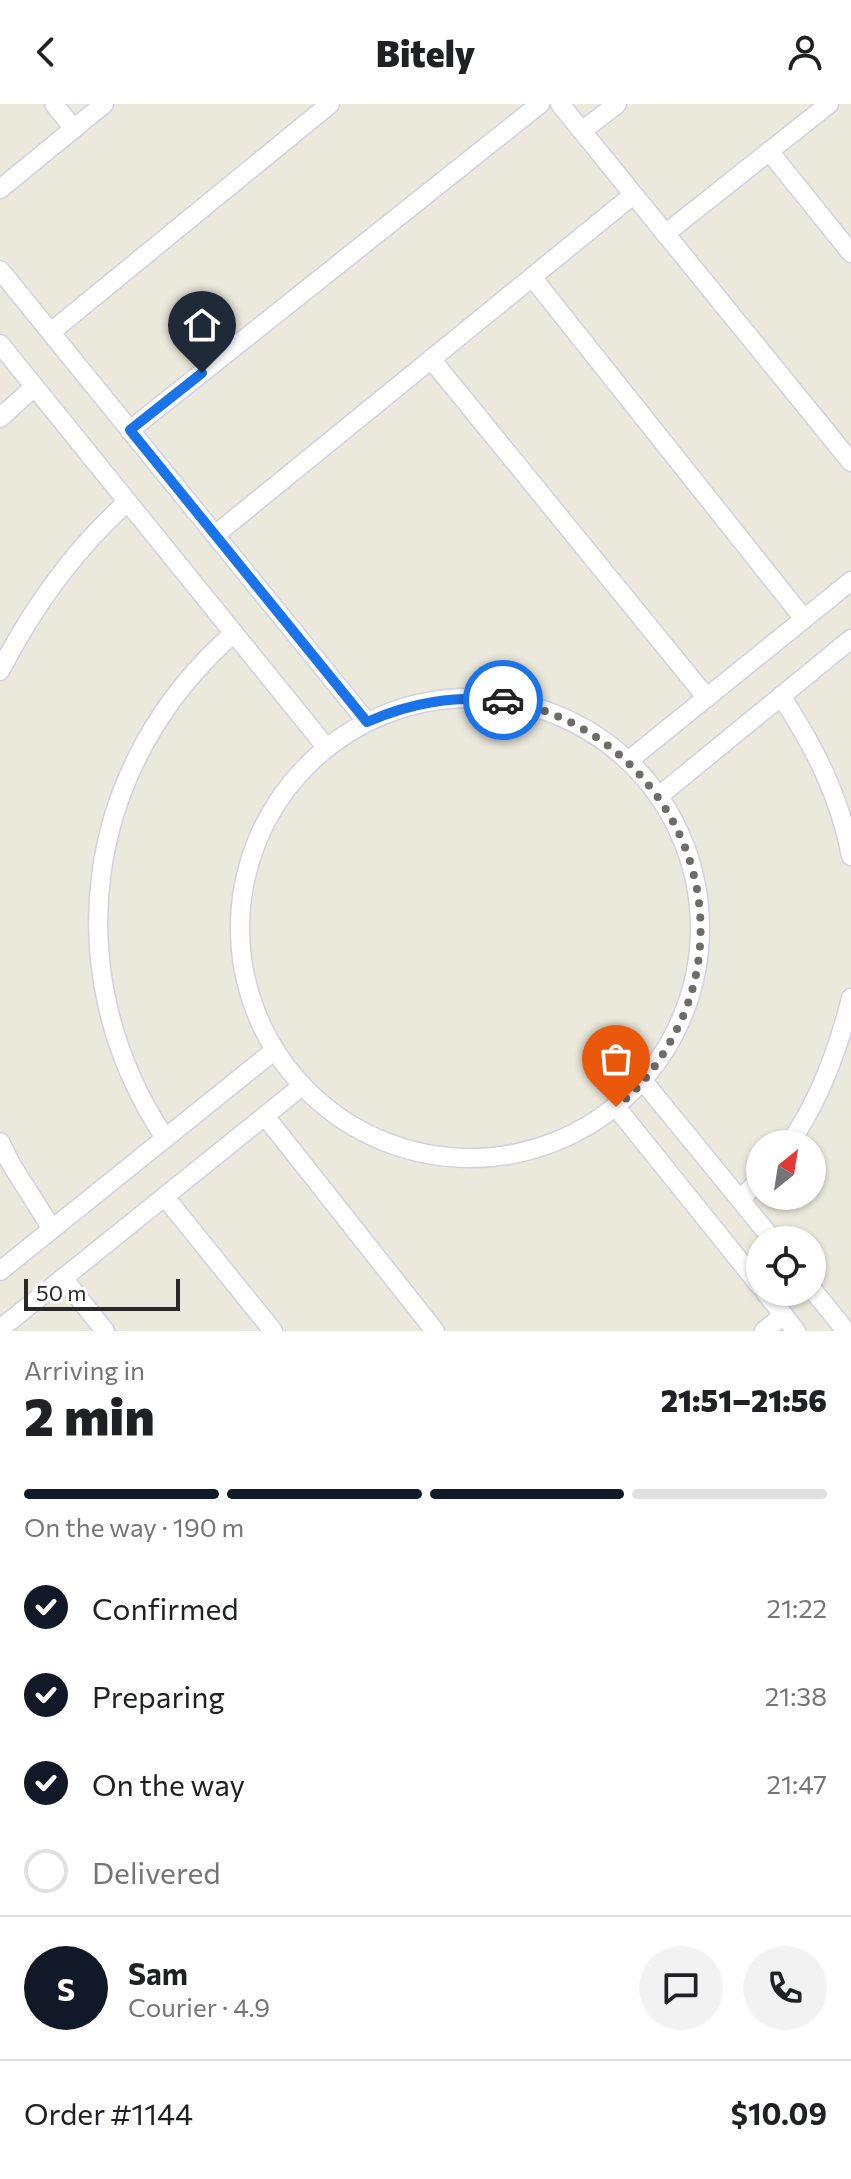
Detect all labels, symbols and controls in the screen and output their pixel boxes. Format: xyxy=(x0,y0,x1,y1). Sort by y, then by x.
icon: back xyxy=(24,30,68,74)
text: Bitely xyxy=(376,30,475,74)
icon: person xyxy=(783,30,827,74)
pin xyxy=(168,291,236,373)
icon: home xyxy=(180,303,224,347)
courier xyxy=(463,660,543,740)
icon: car xyxy=(481,678,525,722)
pin xyxy=(582,1025,650,1107)
icon: bag xyxy=(594,1037,638,1081)
north arrow xyxy=(746,1130,826,1210)
map controls xyxy=(746,1130,826,1306)
button: locate xyxy=(746,1226,826,1306)
scale bar xyxy=(24,1275,180,1311)
text: 50 m xyxy=(36,1279,86,1306)
text: Arriving in xyxy=(24,1354,145,1385)
text: 21:51–21:56 xyxy=(661,1381,827,1418)
text: 2 min xyxy=(24,1383,155,1447)
text: On the way · 190 m xyxy=(24,1511,244,1542)
icon: check xyxy=(24,1585,68,1629)
text: Confirmed xyxy=(92,1589,239,1626)
text: 21:22 xyxy=(766,1592,827,1623)
icon: check xyxy=(24,1673,68,1717)
text: Preparing xyxy=(92,1677,225,1714)
text: 21:38 xyxy=(765,1680,827,1711)
icon: check xyxy=(24,1761,68,1805)
text: On the way xyxy=(92,1765,245,1802)
text: 21:47 xyxy=(767,1768,827,1799)
text: Delivered xyxy=(92,1853,221,1890)
button: chat xyxy=(639,1946,723,2030)
button: phone xyxy=(743,1946,827,2030)
text: Sam xyxy=(128,1954,188,1991)
text: S xyxy=(57,1970,75,2007)
text: Courier · 4.9 xyxy=(128,1991,270,2022)
text: Order #1144 xyxy=(24,2094,193,2131)
text: $10.09 xyxy=(731,2094,827,2131)

